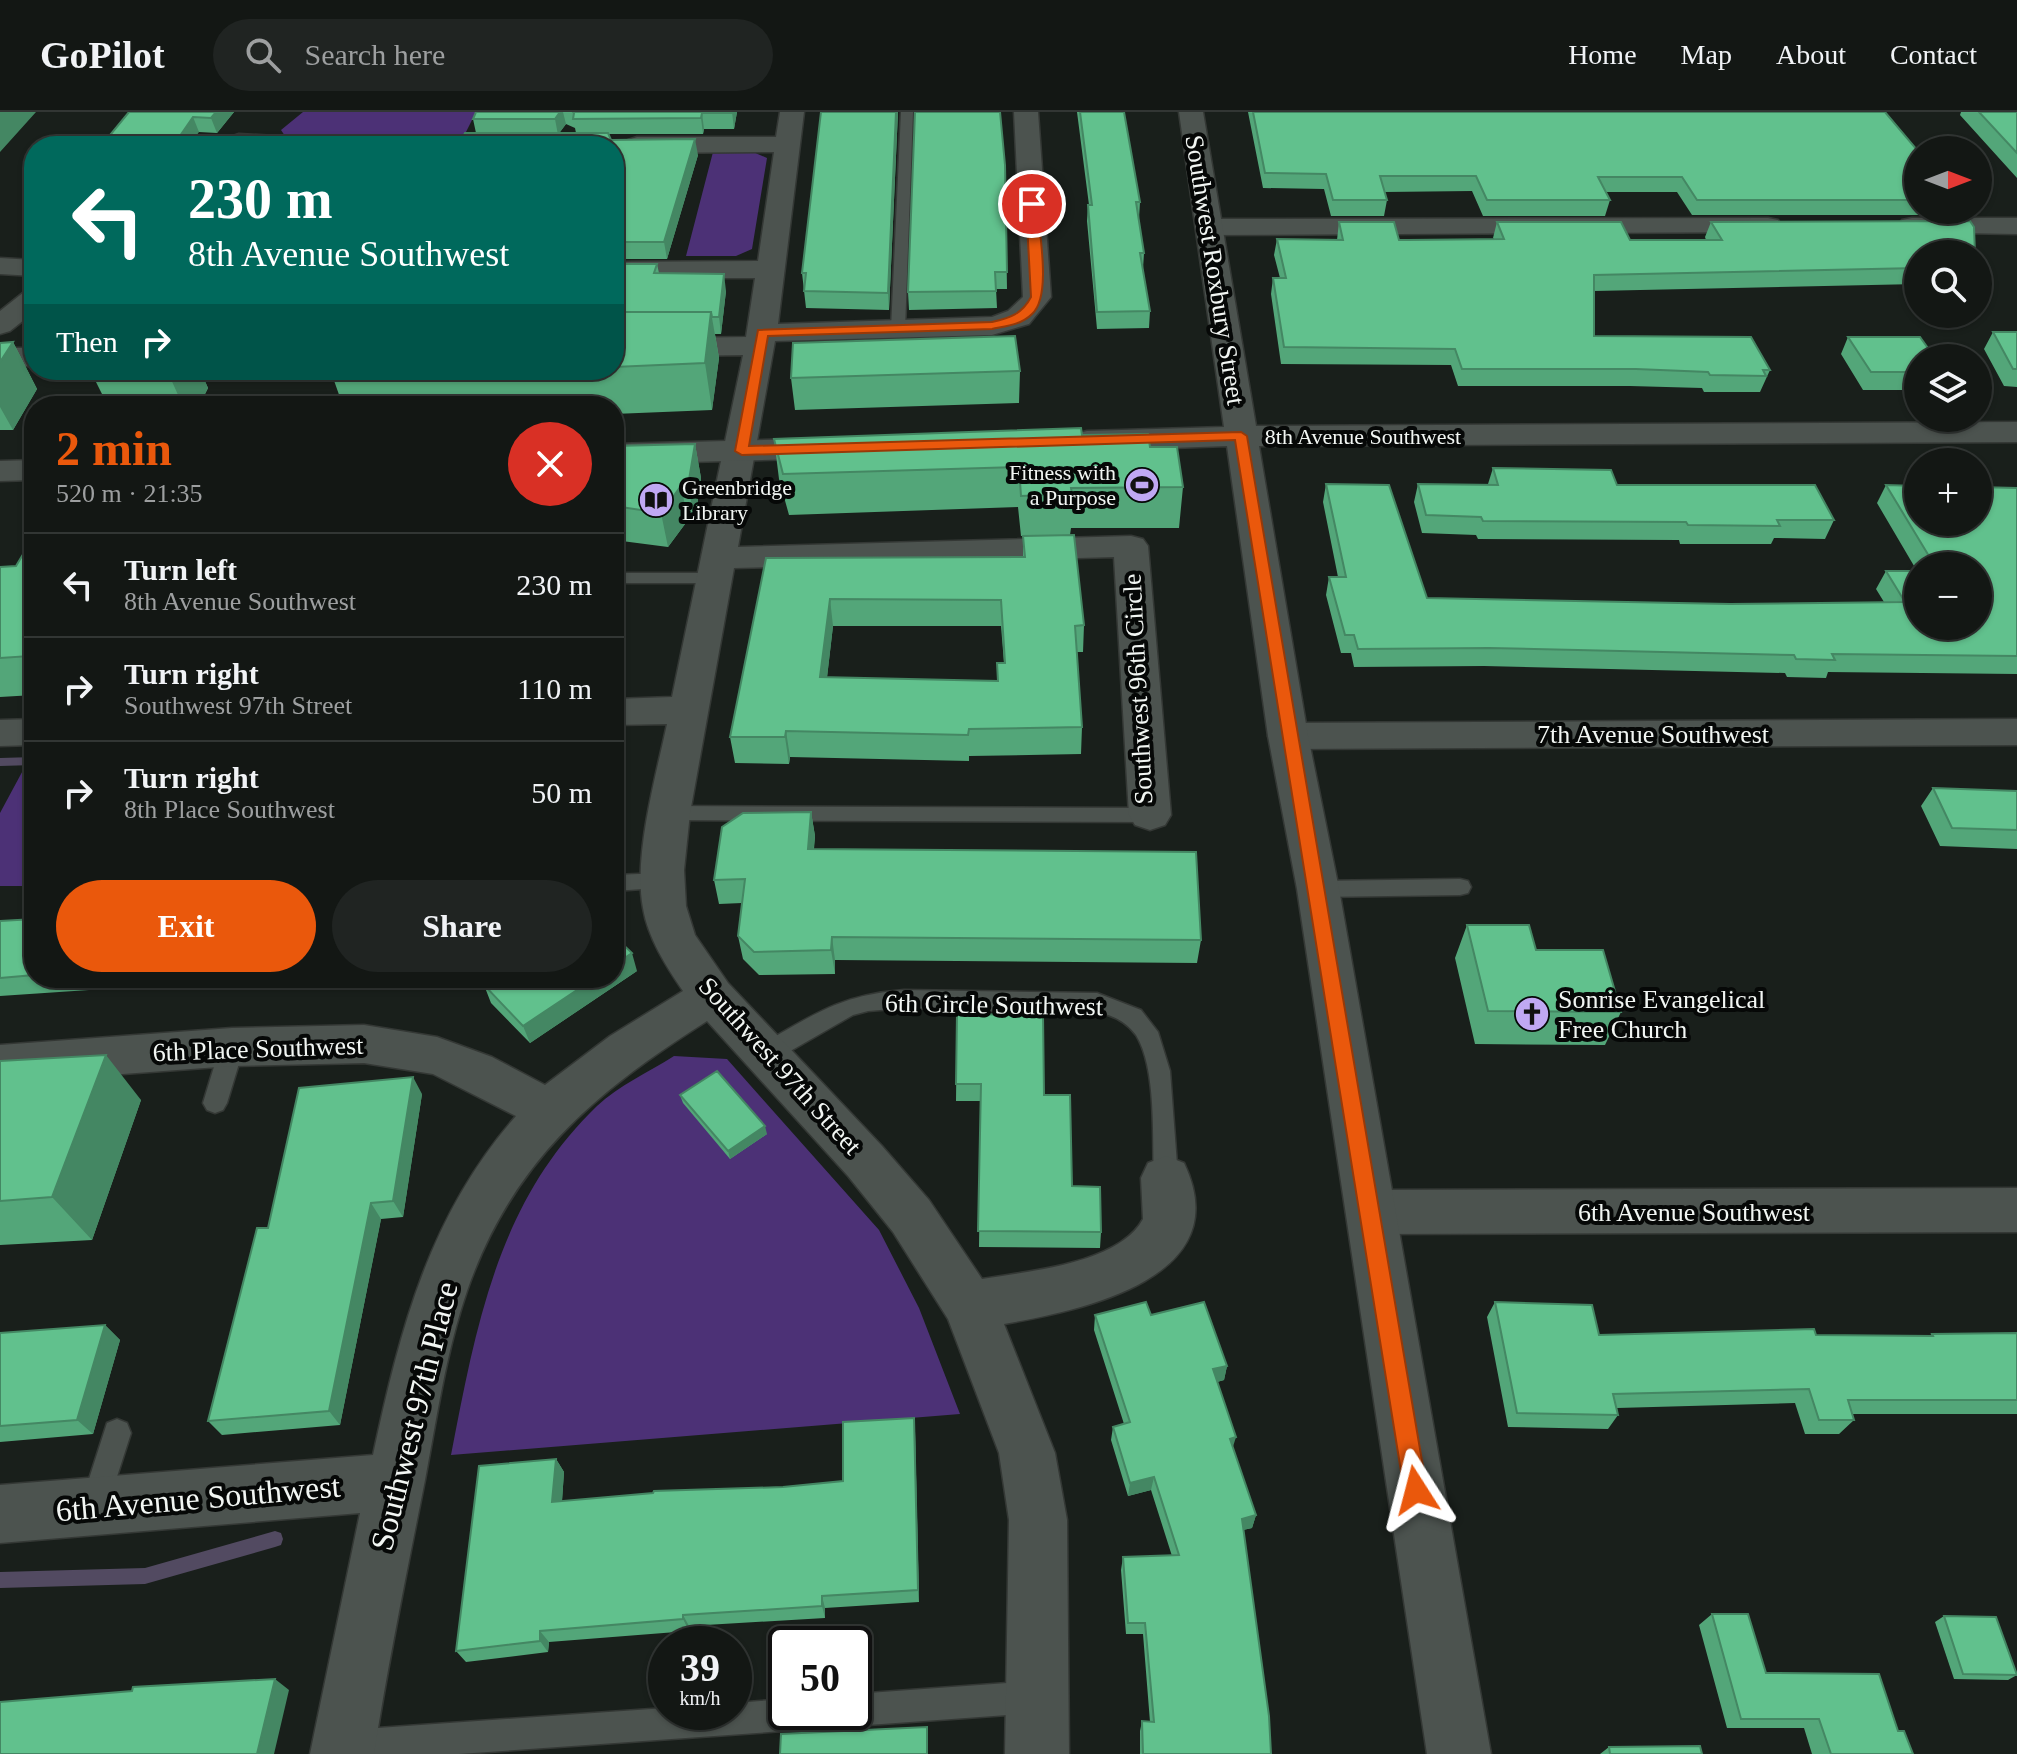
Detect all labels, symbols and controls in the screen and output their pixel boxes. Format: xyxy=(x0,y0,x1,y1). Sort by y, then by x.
search box xyxy=(213,19,773,91)
icon: search xyxy=(241,33,285,77)
text: GoPilot xyxy=(40,34,165,76)
text: Search here xyxy=(305,38,445,71)
text: Home xyxy=(1568,39,1637,70)
text: Map xyxy=(1681,39,1732,70)
text: About xyxy=(1776,39,1846,70)
text: Contact xyxy=(1890,39,1977,70)
street label: Southwest Roxbury Street xyxy=(1179,133,1251,408)
north arrow xyxy=(1904,136,1992,224)
map controls xyxy=(1904,136,1992,640)
icon: left xyxy=(56,168,160,272)
text: 230 m xyxy=(188,168,333,230)
pin xyxy=(998,170,1066,238)
icon: arrive xyxy=(1010,182,1054,226)
text: 8th Avenue Southwest xyxy=(188,234,509,274)
button: search xyxy=(1904,240,1992,328)
icon: right xyxy=(134,320,178,364)
text: Then xyxy=(56,325,118,358)
button: layers xyxy=(1904,344,1992,432)
text: 2 min xyxy=(56,422,172,475)
button: close xyxy=(508,422,592,506)
street label: 8th Avenue Southwest xyxy=(1265,424,1461,449)
button: + xyxy=(1904,448,1992,536)
place label: Fitness with a Purpose xyxy=(1009,460,1116,510)
sports icon: Fitness with a Purpose xyxy=(1123,466,1161,504)
place label: Greenbridge Library xyxy=(682,475,792,525)
text: 520 m · 21:35 xyxy=(56,479,203,508)
library icon: Greenbridge Library xyxy=(637,481,675,519)
button: − xyxy=(1904,552,1992,640)
text: Turn left xyxy=(124,553,237,586)
icon: left xyxy=(56,563,100,607)
text: 230 m xyxy=(516,568,592,601)
street label: Southwest 96th Circle xyxy=(1117,573,1159,805)
text: 8th Avenue Southwest xyxy=(124,587,356,616)
text: Turn right xyxy=(124,657,259,690)
icon: right xyxy=(56,667,100,711)
text: 110 m xyxy=(517,672,592,705)
text: Southwest 97th Street xyxy=(124,691,352,720)
street label: 7th Avenue Southwest xyxy=(1537,720,1770,749)
text: Turn right xyxy=(124,761,259,794)
icon: right xyxy=(56,771,100,815)
text: 50 m xyxy=(531,776,592,809)
text: 8th Place Southwest xyxy=(124,795,335,824)
button: Exit xyxy=(56,880,316,972)
button: Share xyxy=(332,880,592,972)
street label: Southwest 97th Street xyxy=(693,971,868,1161)
place label: Sonrise Evangelical Free Church xyxy=(1558,985,1765,1044)
street label: 6th Circle Southwest xyxy=(885,989,1104,1021)
church icon: Sonrise Evangelical Free Church xyxy=(1513,995,1551,1033)
street label: 6th Place Southwest xyxy=(152,1031,365,1067)
street label: 6th Avenue Southwest xyxy=(1578,1198,1811,1227)
street label: Southwest 97th Place xyxy=(363,1278,465,1554)
position arrow xyxy=(1374,1448,1458,1532)
street label: 6th Avenue Southwest xyxy=(54,1468,342,1528)
speed limit sign: 50 xyxy=(768,1626,872,1730)
text: 39 xyxy=(680,1645,720,1690)
text: km/h xyxy=(679,1687,721,1709)

